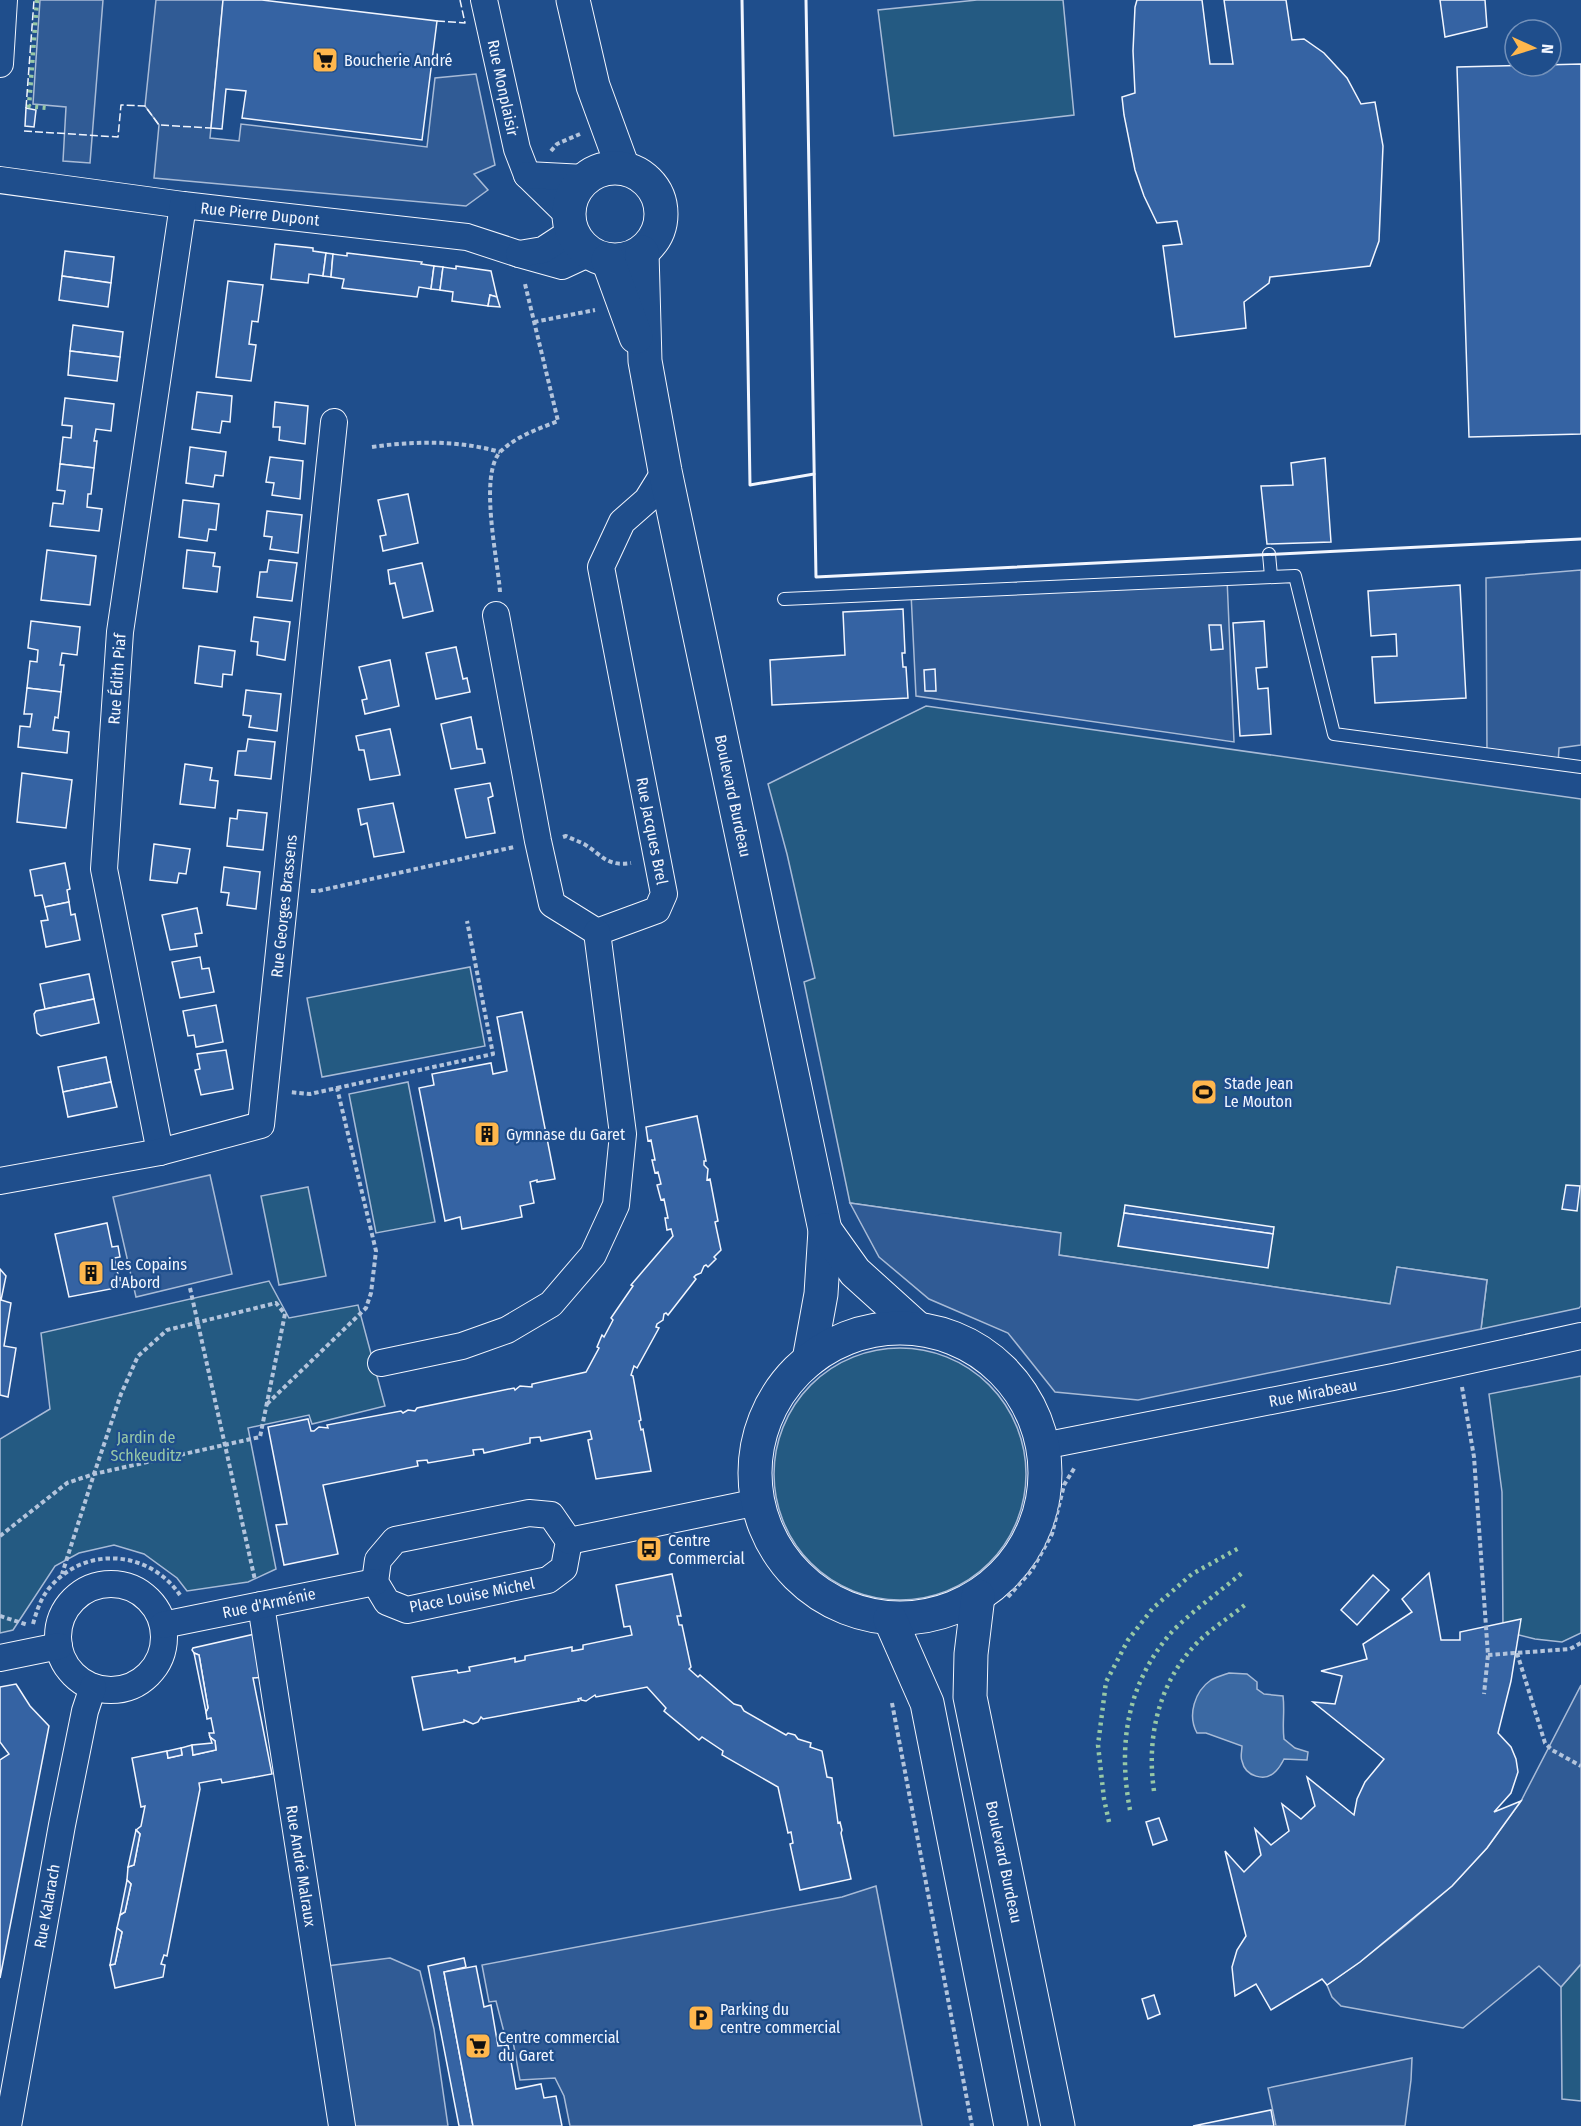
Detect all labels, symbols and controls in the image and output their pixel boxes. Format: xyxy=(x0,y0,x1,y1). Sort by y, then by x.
north arrow xyxy=(1503,18,1563,78)
street label: Rue Monplaisir xyxy=(484,38,523,138)
text: N xyxy=(1538,44,1557,54)
supermarket icon: Boucherie André xyxy=(310,45,340,75)
place label: Boucherie André xyxy=(344,51,453,70)
street label: Rue Pierre Dupont xyxy=(199,198,321,230)
street label: Rue Édith Piaf xyxy=(104,632,130,725)
street label: Boulevard Burdeau xyxy=(711,733,755,859)
street label: Rue Jacques Brel xyxy=(632,776,672,886)
street label: Rue Georges Brassens xyxy=(267,833,301,978)
place label: Stade Jean Le Mouton xyxy=(1224,1074,1294,1111)
sports icon: Stade Jean Le Mouton xyxy=(1189,1077,1219,1107)
building icon: Gymnase du Garet xyxy=(472,1119,502,1149)
place label: Gymnase du Garet xyxy=(506,1125,626,1144)
place label: Les Copains d'Abord xyxy=(110,1255,187,1292)
building icon: Les Copains d'Abord xyxy=(76,1258,106,1288)
street label: Rue Mirabeau xyxy=(1267,1375,1359,1411)
park label: Jardin de Schkeuditz xyxy=(111,1428,181,1465)
place label: Centre Commercial xyxy=(668,1531,745,1568)
bus stop icon: Centre Commercial xyxy=(634,1534,664,1564)
street label: Place Louise Michel xyxy=(408,1574,536,1616)
street label: Rue d'Arménie xyxy=(221,1584,317,1622)
street label: Boulevard Burdeau xyxy=(982,1799,1026,1925)
street label: Rue André Malraux xyxy=(282,1804,320,1928)
street label: Rue Kalarach xyxy=(30,1863,64,1949)
place label: Parking du centre commercial xyxy=(720,2000,840,2037)
parking icon: Parking du centre commercial xyxy=(686,2003,716,2033)
place label: Centre commercial du Garet xyxy=(498,2028,620,2065)
supermarket icon: Centre commercial du Garet xyxy=(463,2031,493,2061)

